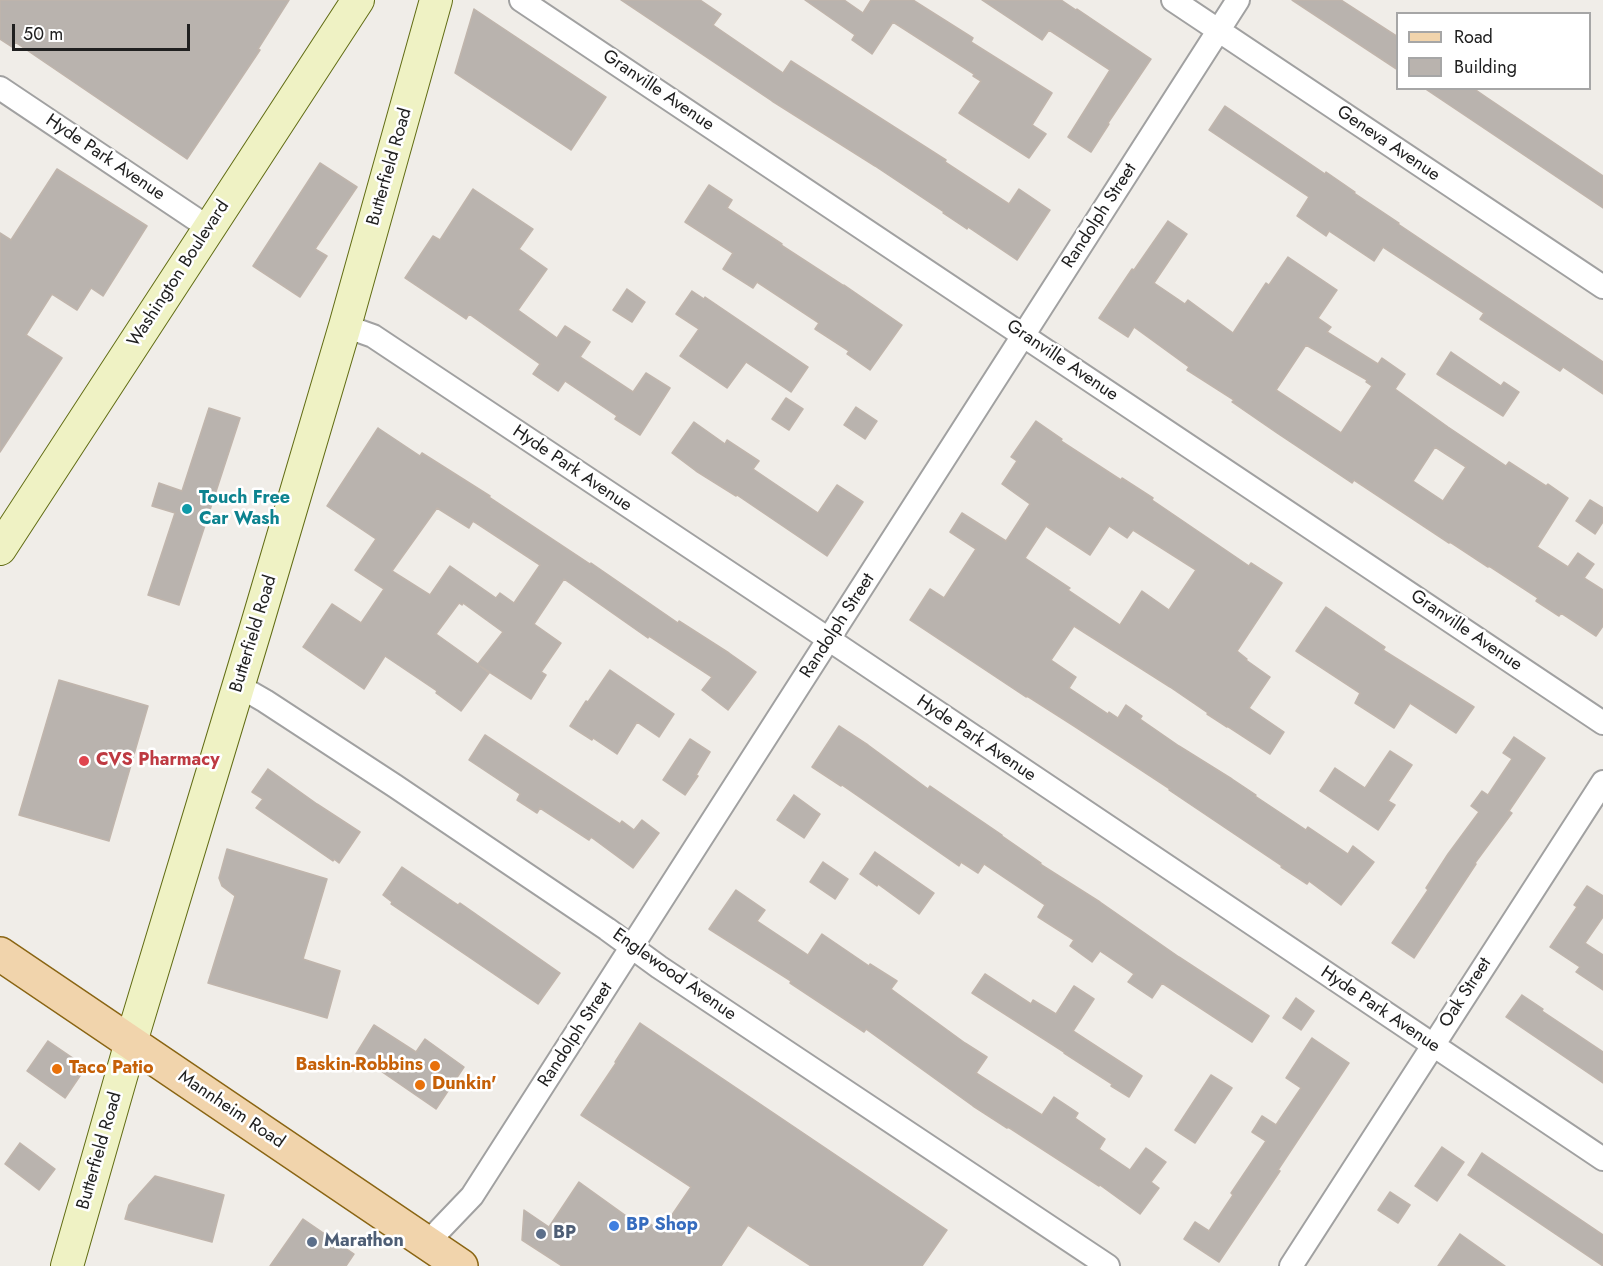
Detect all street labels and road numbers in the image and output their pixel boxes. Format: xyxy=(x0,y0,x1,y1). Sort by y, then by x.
street label: Granville Avenue xyxy=(598,46,718,136)
street label: Geneva Avenue xyxy=(1332,102,1444,186)
street label: Butterfield Road xyxy=(363,106,417,228)
street label: Hyde Park Avenue xyxy=(41,110,169,206)
street label: Randolph Street xyxy=(1058,160,1142,272)
street label: Washington Boulevard xyxy=(124,197,234,351)
street label: Granville Avenue xyxy=(1002,316,1122,406)
street label: Hyde Park Avenue xyxy=(508,421,636,517)
street label: Randolph Street xyxy=(796,570,880,682)
street label: Butterfield Road xyxy=(226,573,282,695)
street label: Granville Avenue xyxy=(1406,586,1526,676)
street label: Hyde Park Avenue xyxy=(912,691,1040,787)
street label: Englewood Avenue xyxy=(608,924,740,1026)
street label: Oak Street xyxy=(1435,954,1497,1032)
street label: Hyde Park Avenue xyxy=(1316,962,1444,1058)
street label: Randolph Street xyxy=(534,979,618,1091)
street label: Mannheim Road xyxy=(174,1066,288,1154)
street label: Butterfield Road xyxy=(73,1090,127,1212)

